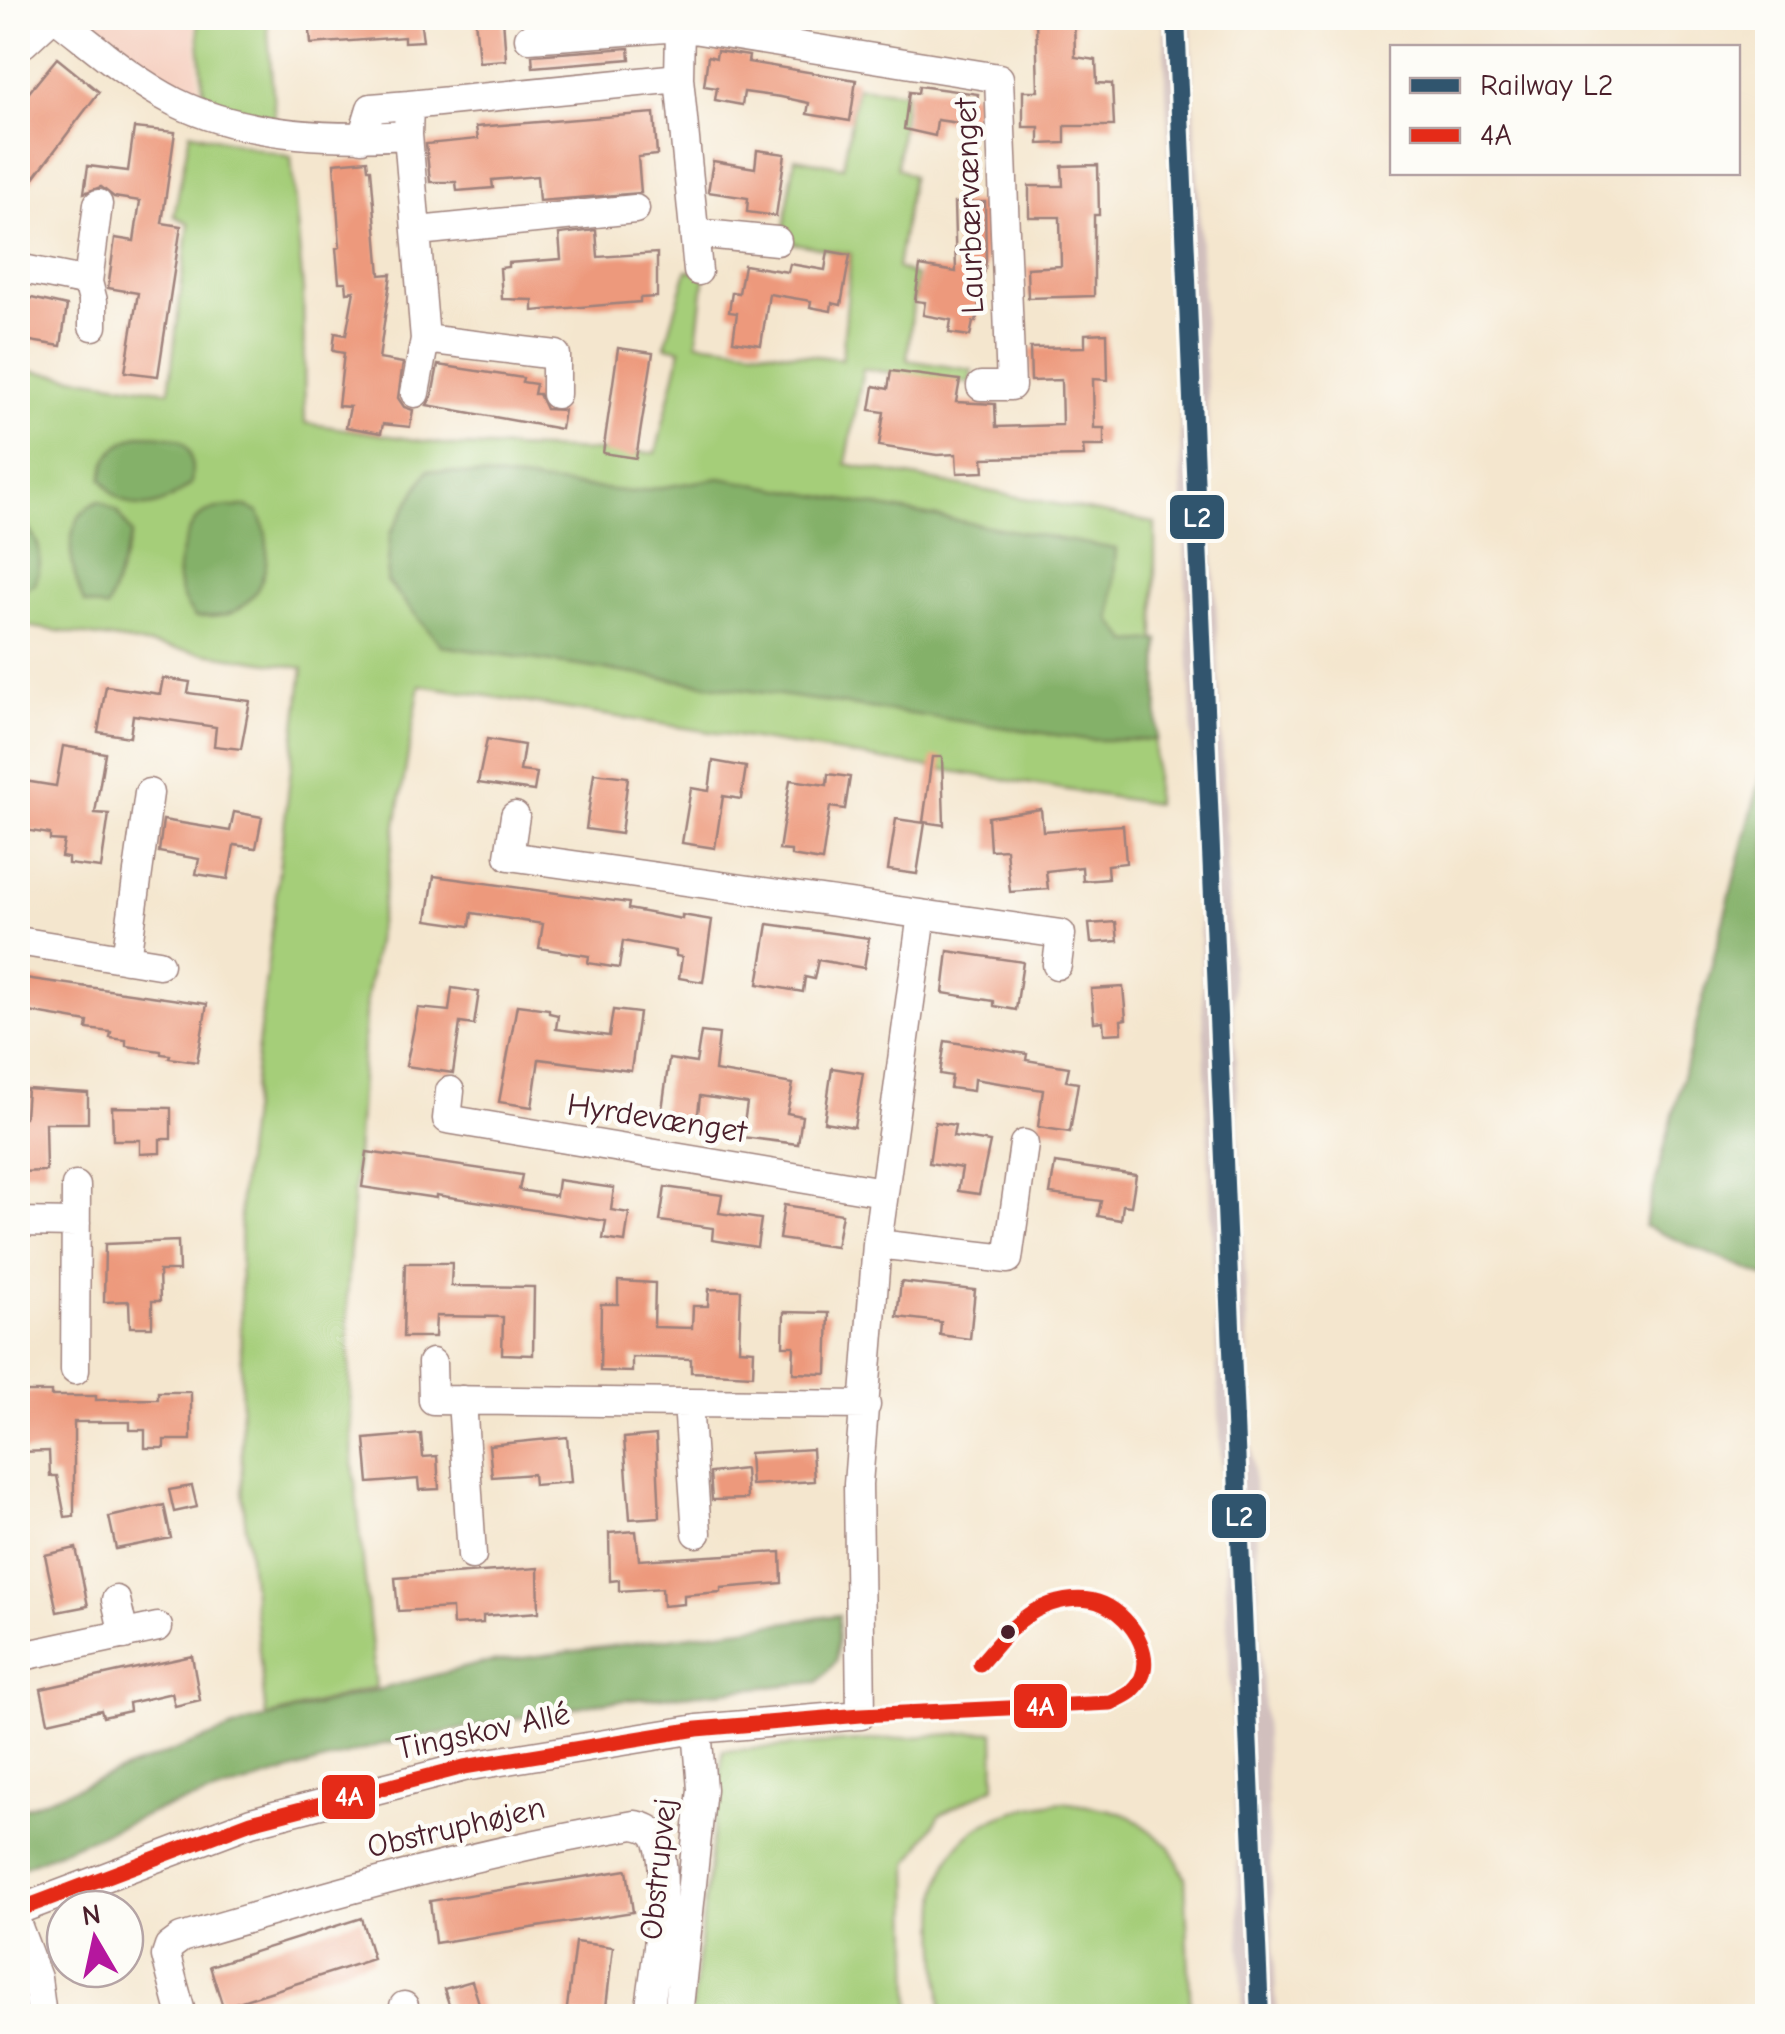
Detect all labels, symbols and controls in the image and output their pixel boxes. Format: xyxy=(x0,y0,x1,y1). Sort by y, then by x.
legend xyxy=(1390,45,1740,175)
text: Railway L2 xyxy=(1480,68,1613,103)
street label: Laurbærvænget xyxy=(947,97,991,315)
text: 4A xyxy=(1480,118,1512,153)
line badge: L2 xyxy=(1168,493,1226,541)
text: L2 xyxy=(1183,502,1211,534)
street label: Hyrdevænget xyxy=(565,1086,750,1151)
line badge: L2 xyxy=(1210,1492,1268,1540)
text: L2 xyxy=(1225,1501,1253,1533)
unlabelled marker xyxy=(998,1622,1018,1642)
line badge: 4A xyxy=(1012,1682,1069,1730)
text: 4A xyxy=(1026,1691,1055,1723)
street label: Tingskov Allé xyxy=(393,1695,573,1767)
line badge: 4A xyxy=(320,1773,377,1821)
text: 4A xyxy=(335,1781,364,1813)
street label: Obstruphøjen xyxy=(364,1789,548,1865)
street label: Obstrupvej xyxy=(632,1796,684,1942)
north arrow xyxy=(45,1889,145,1989)
text: N xyxy=(80,1898,103,1933)

